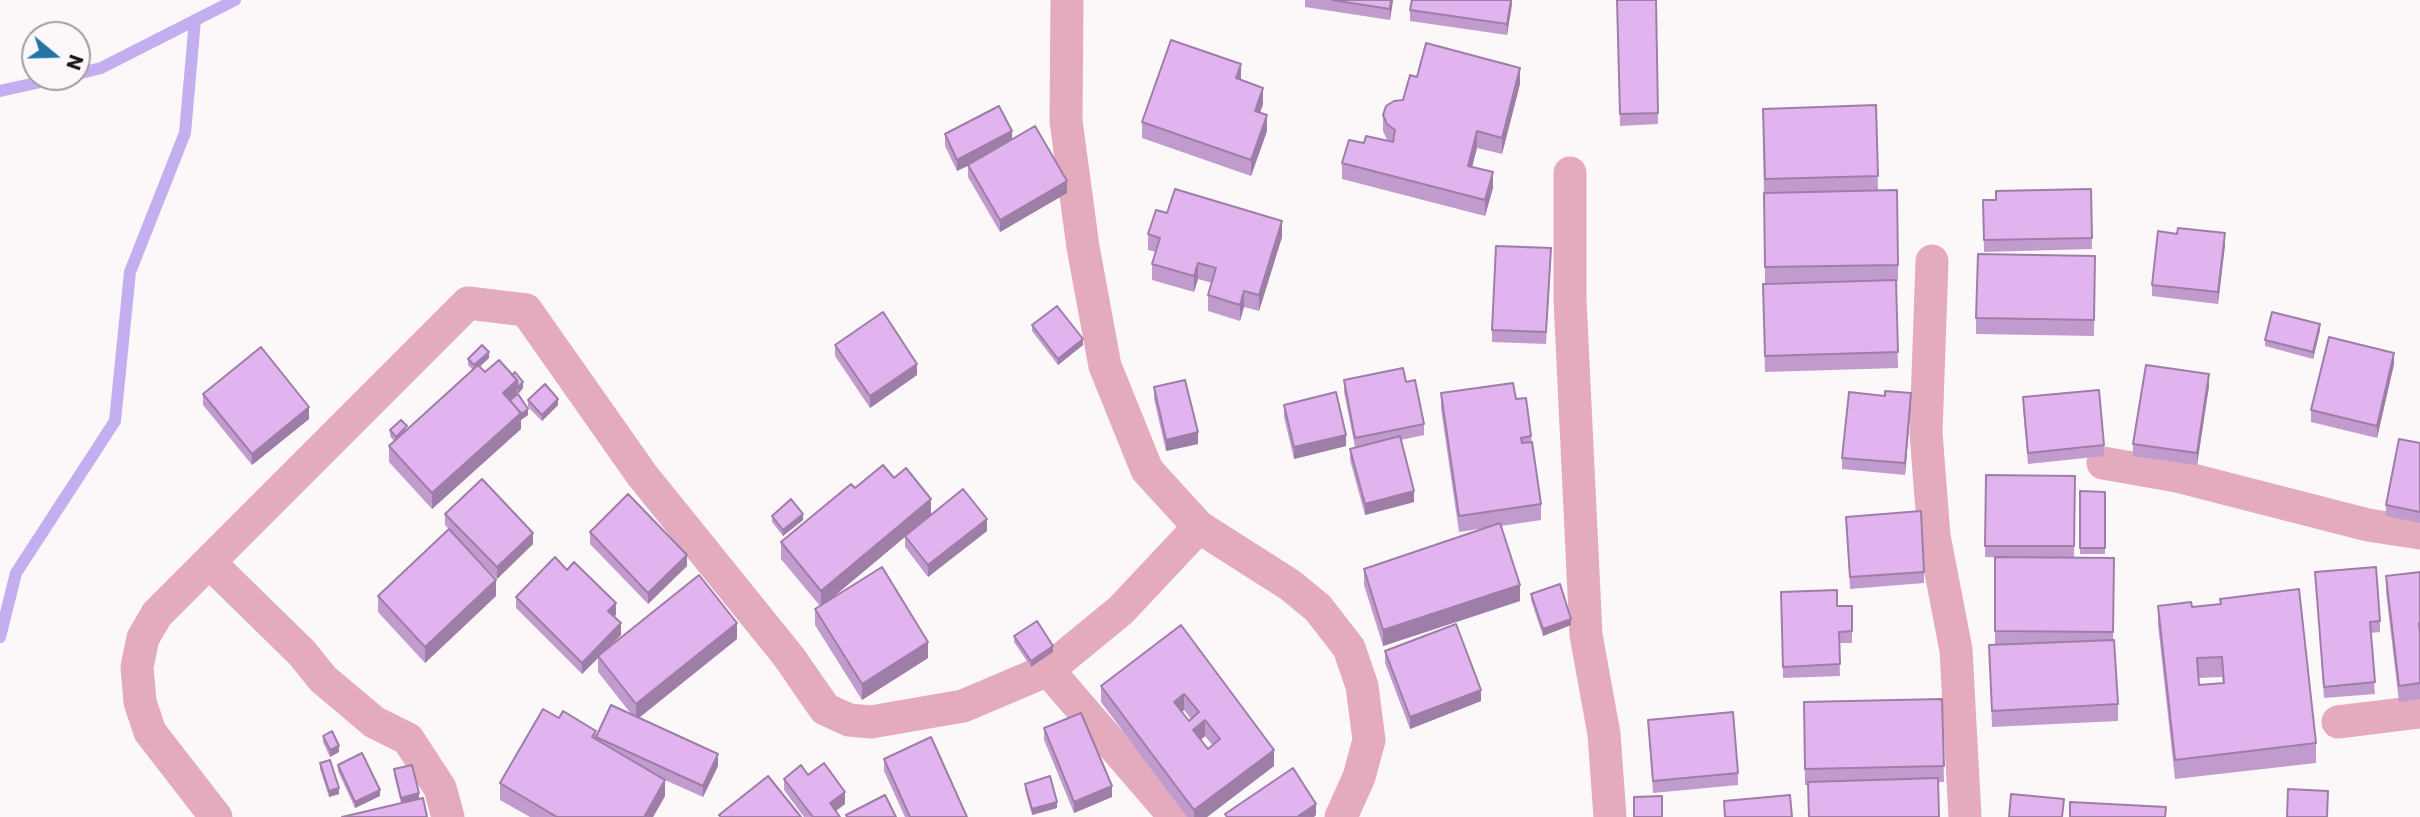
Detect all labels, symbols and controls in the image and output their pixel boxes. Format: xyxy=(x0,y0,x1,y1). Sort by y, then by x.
north arrow xyxy=(21,21,91,91)
text: N xyxy=(59,51,90,73)

